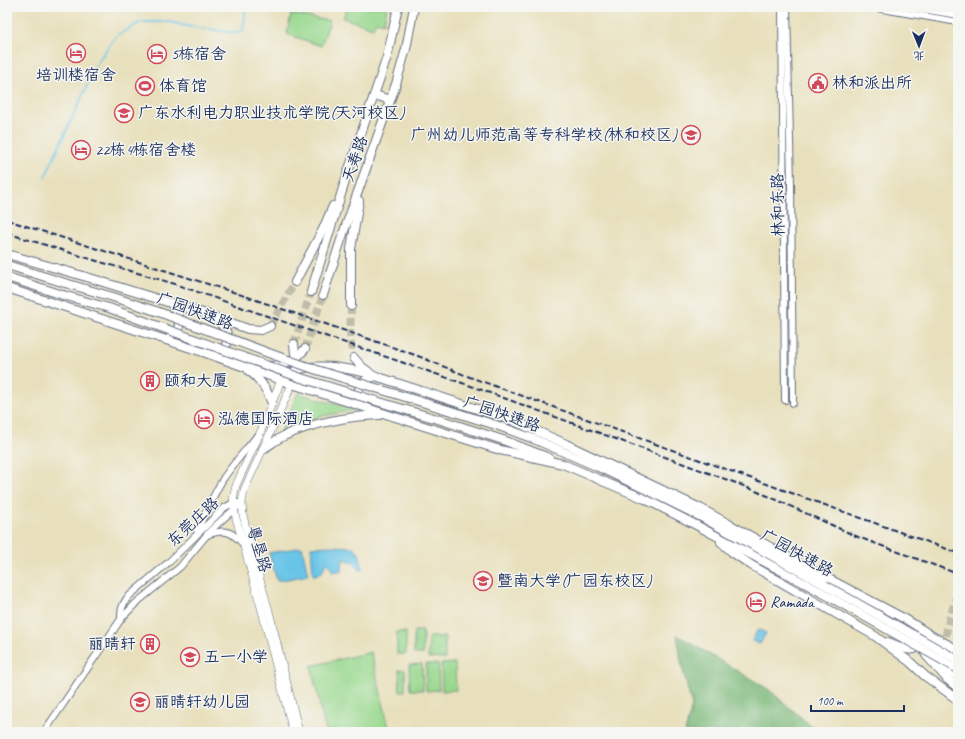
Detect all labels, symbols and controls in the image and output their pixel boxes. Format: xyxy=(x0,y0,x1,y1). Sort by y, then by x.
north arrow xyxy=(899,26,939,66)
hotel icon: 培训楼宿舍 xyxy=(65,42,87,64)
hotel icon: 5栋宿舍 xyxy=(146,43,168,65)
place label: 5栋宿舍 xyxy=(171,44,226,64)
text: 北 xyxy=(914,49,925,63)
place label: 培训楼宿舍 xyxy=(36,65,116,85)
public building icon: 林和派出所 xyxy=(807,72,829,94)
place label: 林和派出所 xyxy=(832,73,912,93)
sports icon: 体育馆 xyxy=(134,75,156,97)
place label: 体育馆 xyxy=(159,76,207,96)
school or university icon: 广东水利电力职业技术学院(天河校区) xyxy=(113,102,135,124)
place label: 广东水利电力职业技术学院(天河校区) xyxy=(138,103,405,123)
school or university icon: 广州幼儿师范高等专科学校(林和校区) xyxy=(680,124,702,146)
place label: 广州幼儿师范高等专科学校(林和校区) xyxy=(410,125,678,145)
street label: 天寿路 xyxy=(338,133,372,185)
hotel icon: 22栋4栋宿舍楼 xyxy=(70,139,92,161)
place label: 22栋4栋宿舍楼 xyxy=(95,140,197,160)
street label: 林和东路 xyxy=(767,173,789,237)
street label: 广园快速路 xyxy=(154,288,236,334)
building icon: 颐和大厦 xyxy=(139,370,161,392)
place label: 颐和大厦 xyxy=(164,371,228,391)
street label: 广园快速路 xyxy=(461,392,543,436)
hotel icon: 泓德国际酒店 xyxy=(193,408,215,430)
place label: 泓德国际酒店 xyxy=(218,409,314,429)
street label: 东莞庄路 xyxy=(163,493,223,551)
street label: 粤垦路 xyxy=(243,523,275,575)
street label: 广园快速路 xyxy=(757,525,837,581)
school or university icon: 暨南大学(广园东校区) xyxy=(472,570,494,592)
place label: 暨南大学(广园东校区) xyxy=(497,571,652,591)
hotel icon: Ramada xyxy=(745,591,767,613)
place label: Ramada xyxy=(770,592,815,612)
building icon: 丽晴轩 xyxy=(139,633,161,655)
place label: 丽晴轩 xyxy=(88,634,136,654)
school or university icon: 五一小学 xyxy=(179,646,201,668)
place label: 五一小学 xyxy=(204,647,268,667)
scale bar xyxy=(811,687,904,713)
school or university icon: 丽晴轩幼儿园 xyxy=(129,691,151,713)
place label: 丽晴轩幼儿园 xyxy=(154,692,250,712)
text: 100 m xyxy=(817,693,844,709)

